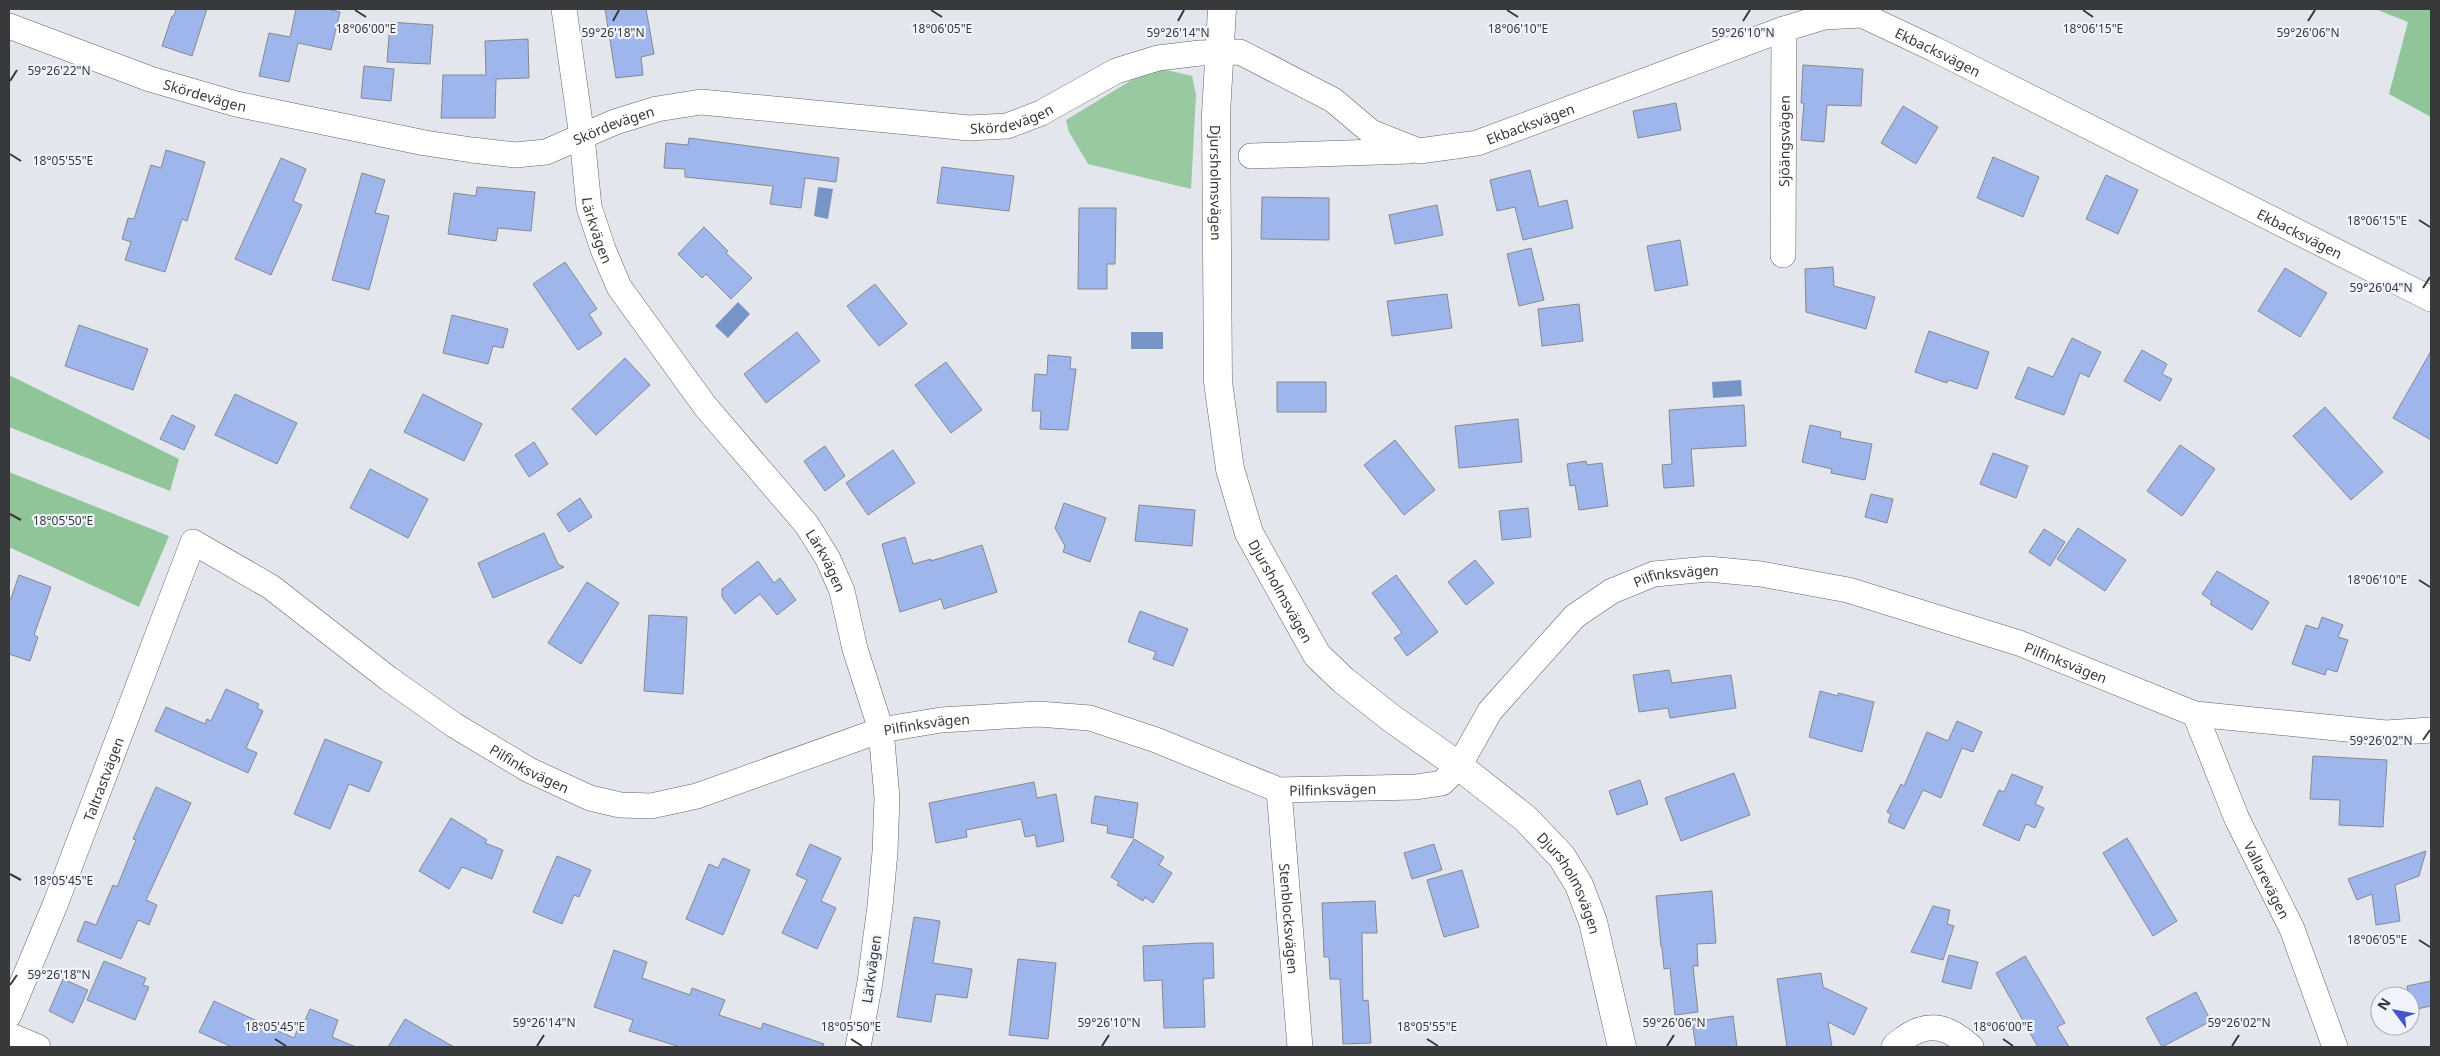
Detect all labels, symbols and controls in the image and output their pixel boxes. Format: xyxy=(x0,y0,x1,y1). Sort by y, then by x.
text: 18°06'00"E xyxy=(336,20,396,37)
text: 18°06'05"E xyxy=(912,20,972,37)
text: 18°06'10"E xyxy=(1488,20,1548,37)
text: 18°06'15"E xyxy=(2063,20,2123,37)
street label: Ekbacksvägen xyxy=(1892,23,1984,80)
text: 59°26'18"N xyxy=(581,24,645,41)
text: 59°26'14"N xyxy=(1146,24,1210,41)
text: 59°26'10"N xyxy=(1711,24,1775,41)
text: 59°26'06"N xyxy=(2276,24,2340,41)
text: 59°26'22"N xyxy=(27,62,91,79)
street label: Skördevägen xyxy=(161,74,248,115)
street label: Sjöängsvägen xyxy=(1774,95,1793,187)
street label: Ekbacksvägen xyxy=(1483,98,1577,148)
street label: Skördevägen xyxy=(970,99,1056,137)
street label: Skördevägen xyxy=(570,101,656,149)
street label: Djursholmsvägen xyxy=(1207,125,1226,241)
text: 18°05'55"E xyxy=(33,152,93,169)
street label: Lärkvägen xyxy=(579,196,617,266)
street label: Ekbacksvägen xyxy=(2254,204,2346,262)
text: 18°06'15"E xyxy=(2347,212,2407,229)
text: 59°26'04"N xyxy=(2349,279,2413,296)
text: 18°05'50"E xyxy=(33,512,93,529)
street label: Lärkvägen xyxy=(802,525,851,595)
street label: Djursholmsvägen xyxy=(1245,536,1318,646)
street label: Pilfinksvägen xyxy=(1630,559,1720,591)
text: 18°06'10"E xyxy=(2347,571,2407,588)
street label: Pilfinksvägen xyxy=(2022,637,2110,687)
street label: Pilfinksvägen xyxy=(882,709,970,739)
text: 59°26'02"N xyxy=(2349,732,2413,749)
street label: Taltrastvägen xyxy=(78,734,128,824)
street label: Pilfinksvägen xyxy=(486,739,572,797)
street label: Pilfinksvägen xyxy=(1289,778,1376,799)
street label: Djursholmsvägen xyxy=(1533,828,1605,936)
street label: Vallarevägen xyxy=(2240,838,2295,922)
street label: Stenblocksvägen xyxy=(1276,862,1304,975)
text: 18°05'45"E xyxy=(33,872,93,889)
text: 18°06'05"E xyxy=(2347,931,2407,948)
street label: Lärkvägen xyxy=(857,934,885,1004)
text: 59°26'18"N xyxy=(27,966,91,983)
north arrow xyxy=(2370,986,2420,1036)
text: N xyxy=(2372,994,2395,1014)
text: 59°26'14"N xyxy=(512,1014,576,1031)
text: 59°26'10"N xyxy=(1077,1014,1141,1031)
text: 59°26'06"N xyxy=(1642,1014,1706,1031)
text: 59°26'02"N xyxy=(2207,1014,2271,1031)
text: 18°05'45"E xyxy=(245,1018,305,1035)
text: 18°05'50"E xyxy=(821,1018,881,1035)
text: 18°05'55"E xyxy=(1397,1018,1457,1035)
text: 18°06'00"E xyxy=(1973,1018,2033,1035)

